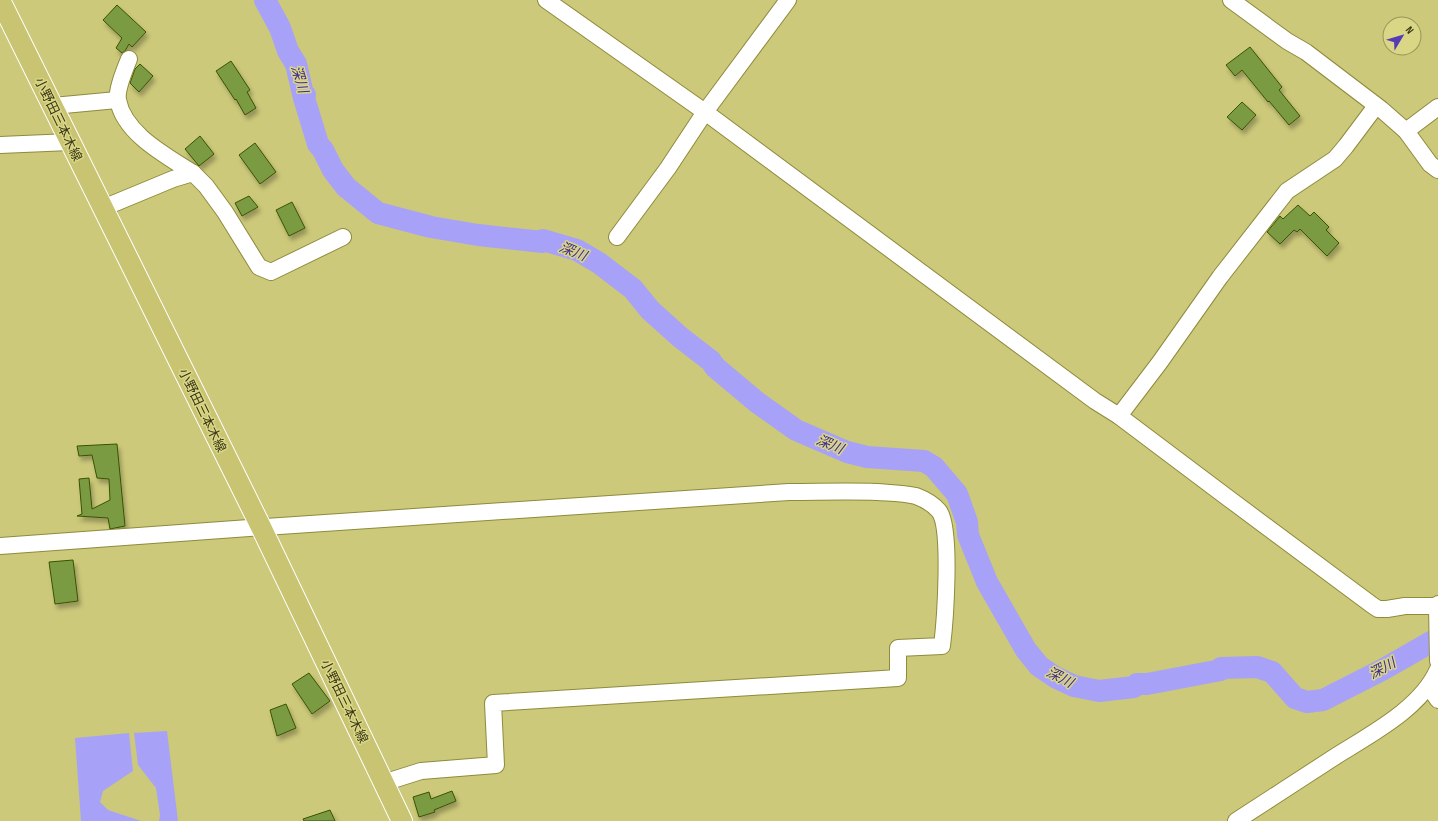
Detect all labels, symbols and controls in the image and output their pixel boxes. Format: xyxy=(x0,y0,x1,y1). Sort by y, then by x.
north arrow xyxy=(1382,16,1422,56)
text: N xyxy=(1403,24,1416,37)
water label: 深川 xyxy=(287,63,312,97)
street label: 小野田三本木線 xyxy=(31,75,85,164)
water label: 深川 xyxy=(557,238,591,265)
street label: 小野田三本木線 xyxy=(175,366,229,455)
water label: 深川 xyxy=(814,431,848,459)
water label: 深川 xyxy=(1366,653,1400,683)
street label: 小野田三本木線 xyxy=(317,657,371,746)
water label: 深川 xyxy=(1043,664,1078,692)

